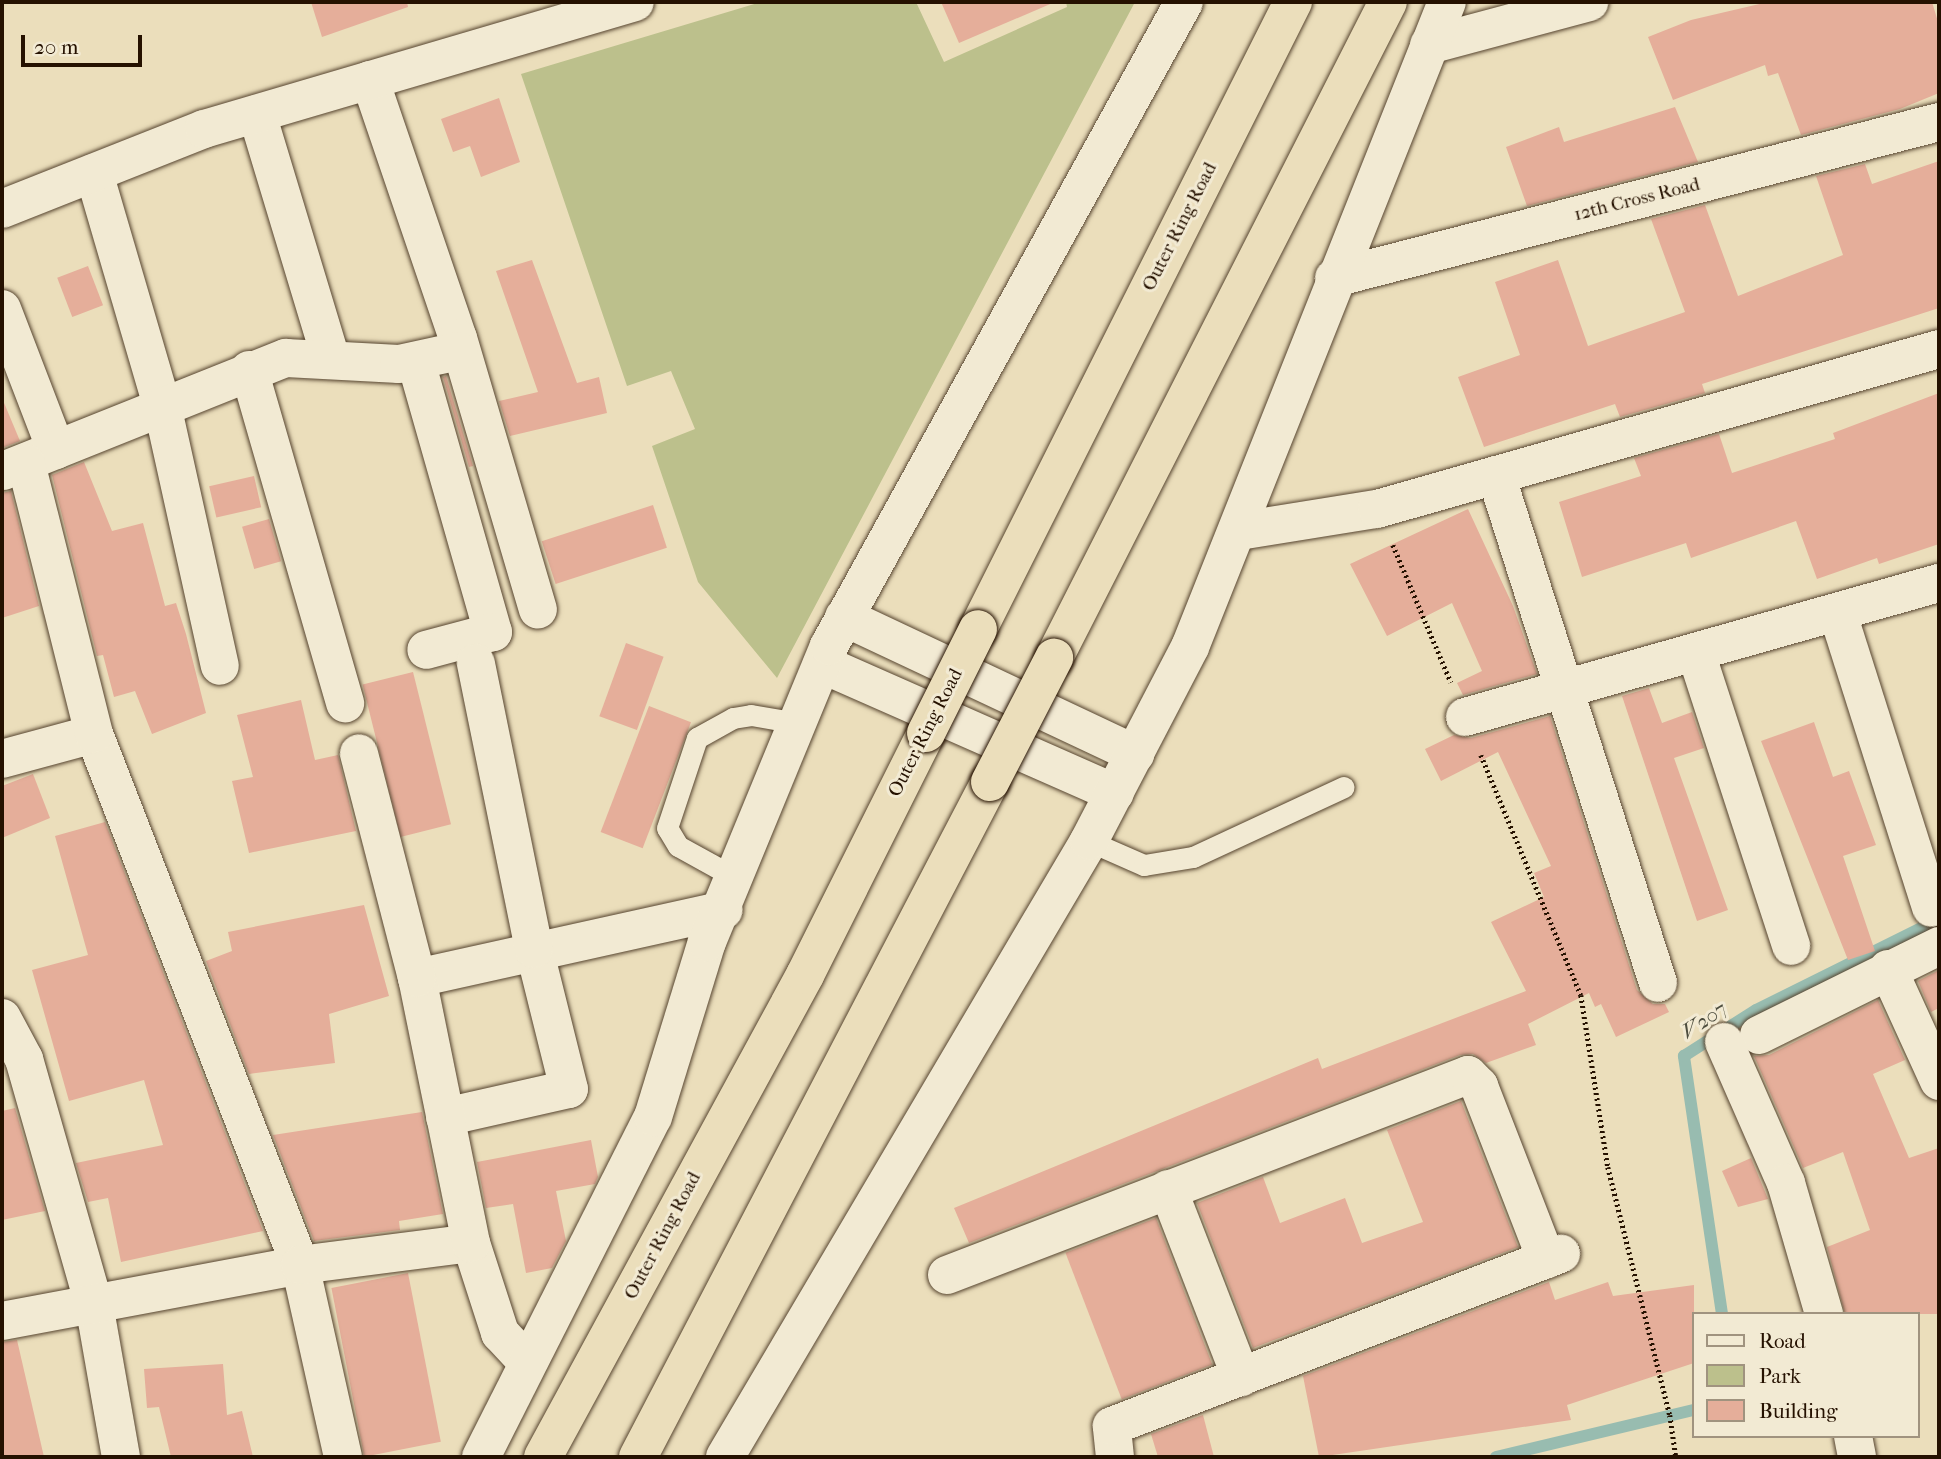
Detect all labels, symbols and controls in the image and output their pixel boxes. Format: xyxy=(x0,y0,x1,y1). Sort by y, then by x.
scale bar xyxy=(24,21,145,65)
text: 20 m xyxy=(34,35,78,59)
street label: Outer Ring Road xyxy=(1138,159,1222,295)
street label: 12th Cross Road xyxy=(1572,173,1702,227)
street label: Outer Ring Road xyxy=(884,665,968,801)
water label: V207 xyxy=(1676,996,1732,1044)
street label: Outer Ring Road xyxy=(620,1168,706,1304)
legend xyxy=(1692,1312,1920,1438)
text: Road xyxy=(1759,1329,1806,1353)
text: Park xyxy=(1759,1364,1801,1388)
text: Building xyxy=(1759,1399,1837,1423)

